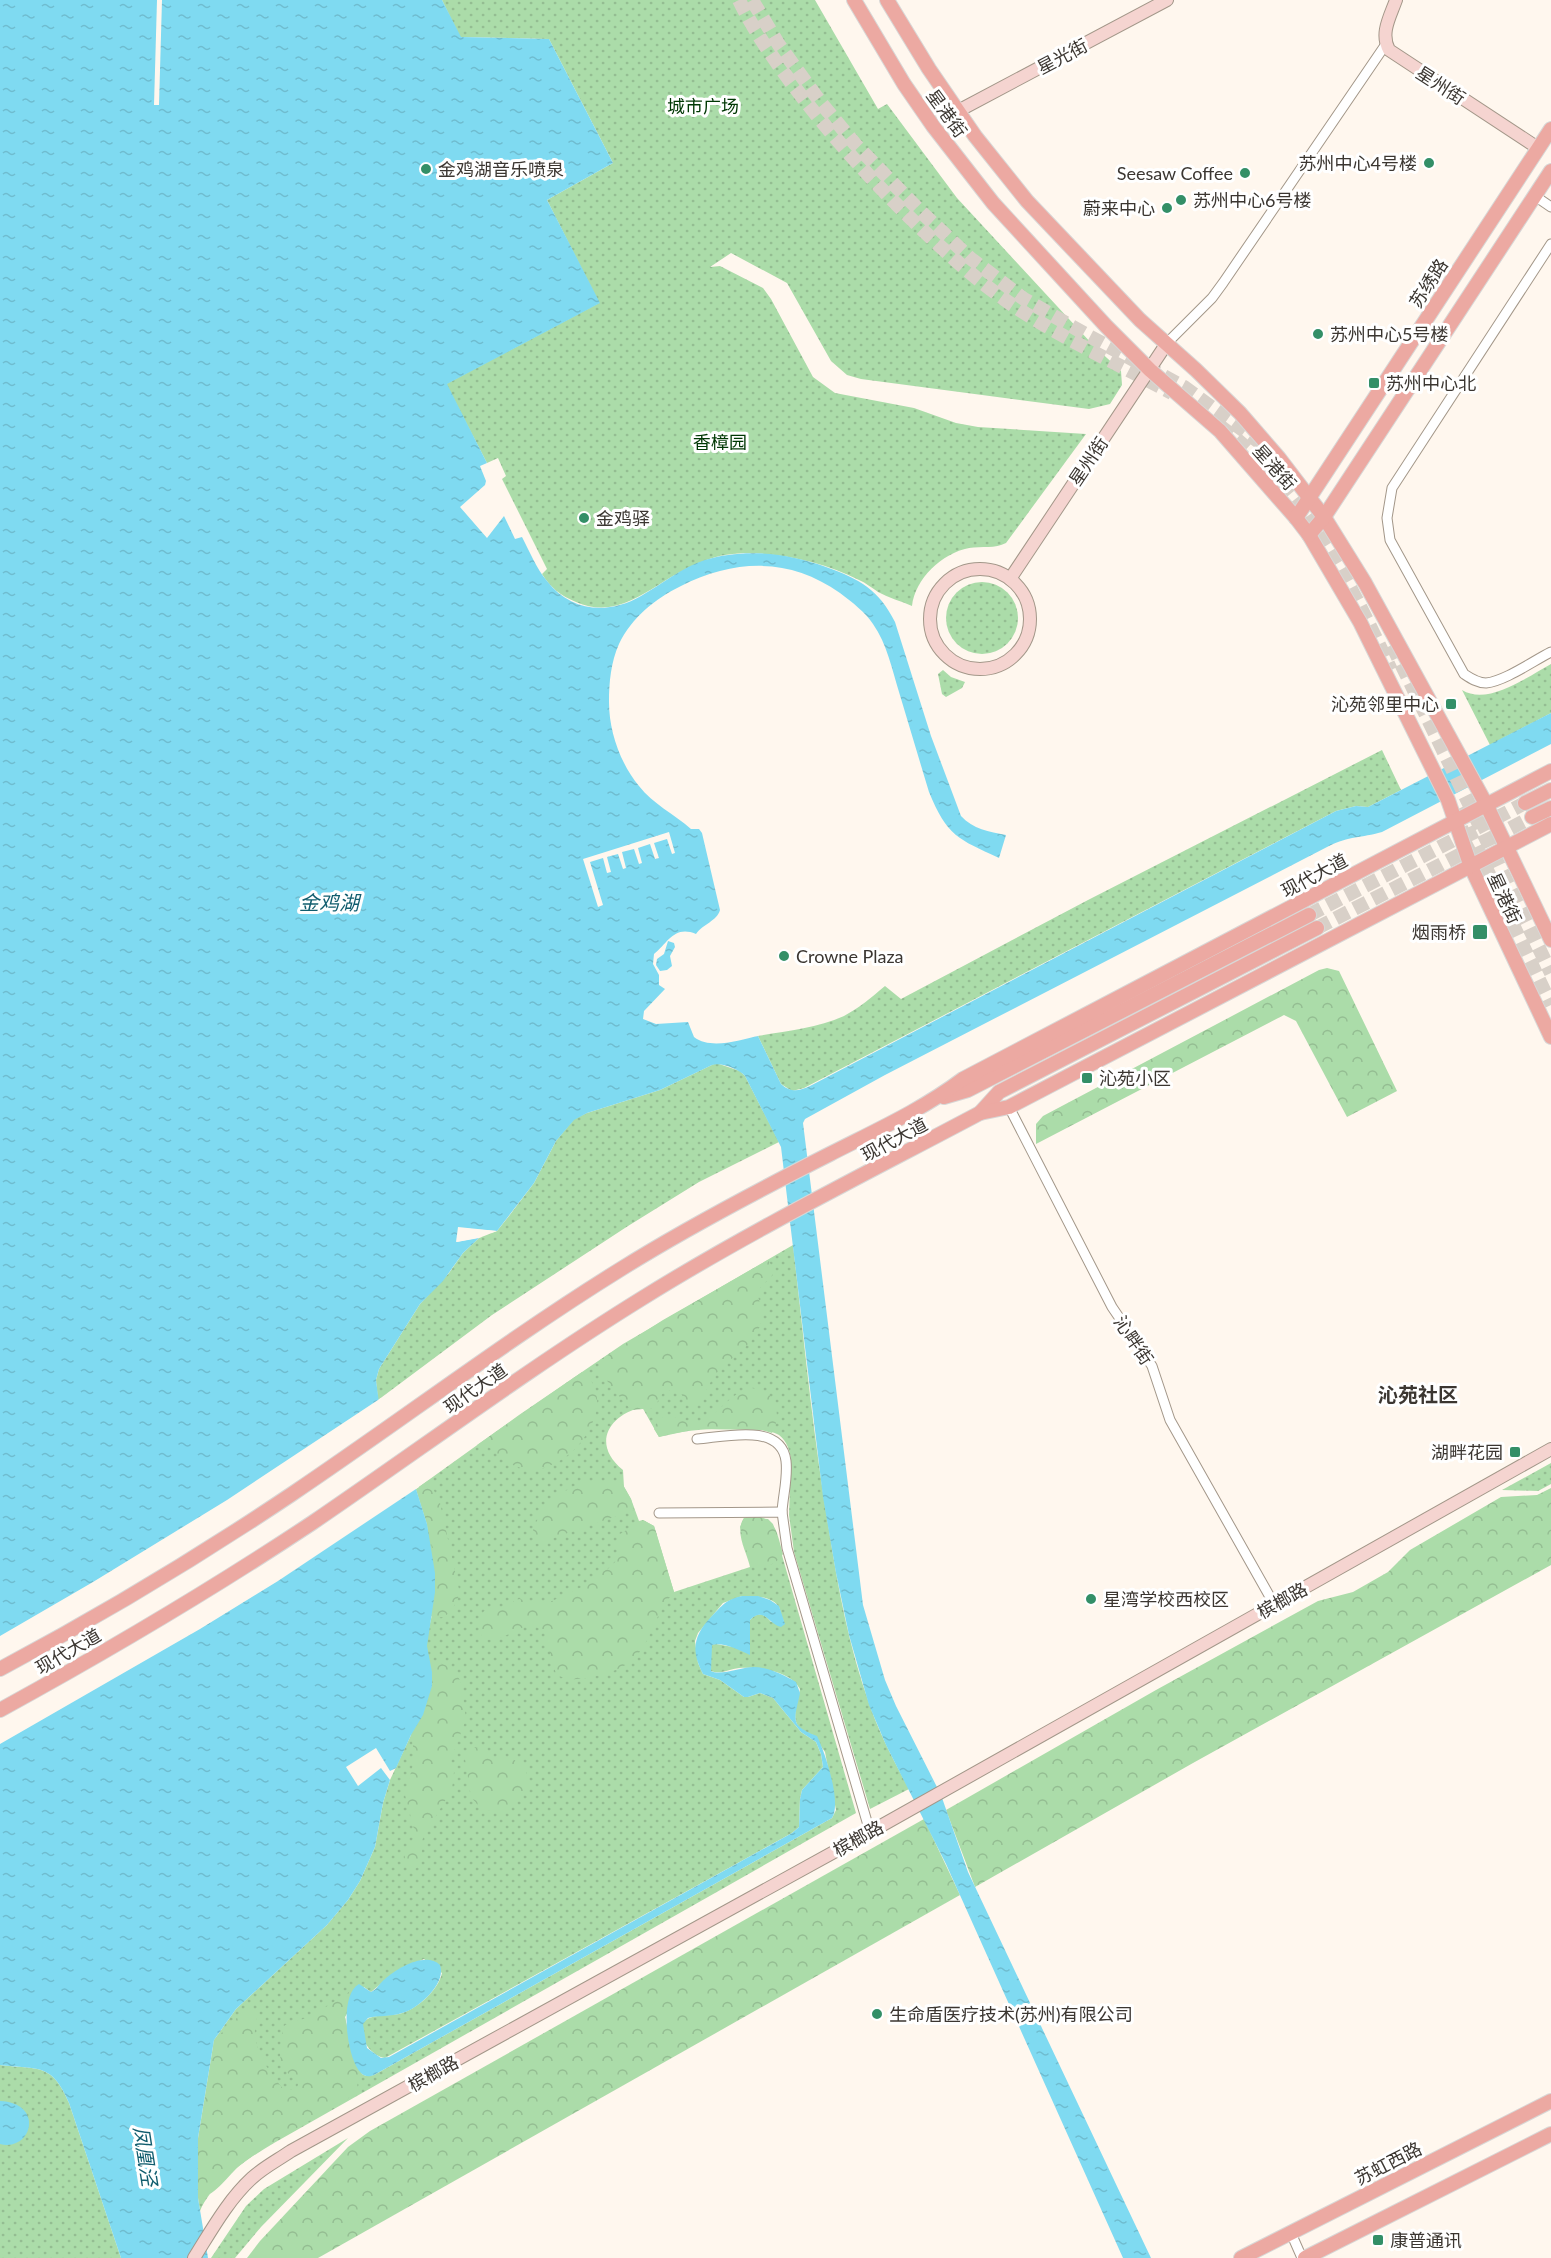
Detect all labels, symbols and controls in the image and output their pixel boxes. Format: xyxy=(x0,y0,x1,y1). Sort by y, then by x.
street label: 星光街 xyxy=(1033,34,1091,78)
street label: 星州街 xyxy=(1412,61,1470,109)
street label: 星港街 xyxy=(922,85,972,141)
park label: 城市广场 xyxy=(667,95,739,117)
place label: 苏州中心4号楼 xyxy=(1299,152,1417,174)
marker: 苏州中心4号楼 xyxy=(1422,156,1436,170)
place label: 金鸡湖音乐喷泉 xyxy=(438,158,564,180)
marker: 金鸡湖音乐喷泉 xyxy=(419,162,433,176)
place label: Seesaw Coffee xyxy=(1117,162,1233,184)
marker: Seesaw Coffee xyxy=(1238,166,1252,180)
place label: 苏州中心6号楼 xyxy=(1193,189,1311,211)
marker: 苏州中心6号楼 xyxy=(1174,193,1188,207)
place label: 蔚来中心 xyxy=(1083,197,1155,219)
marker: 蔚来中心 xyxy=(1160,201,1174,215)
street label: 苏绣路 xyxy=(1404,254,1452,312)
place label: 苏州中心5号楼 xyxy=(1330,323,1448,345)
marker: 苏州中心5号楼 xyxy=(1311,327,1325,341)
place label: 苏州中心北 xyxy=(1386,372,1476,394)
marker: 苏州中心北 xyxy=(1367,376,1381,390)
park label: 香樟园 xyxy=(693,431,747,453)
street label: 星州街 xyxy=(1064,432,1112,490)
street label: 星港街 xyxy=(1249,440,1301,494)
place label: 金鸡驿 xyxy=(596,507,650,529)
marker: 金鸡驿 xyxy=(577,511,591,525)
place label: 沁苑邻里中心 xyxy=(1331,693,1439,715)
marker: 沁苑邻里中心 xyxy=(1444,697,1458,711)
street label: 现代大道 xyxy=(1277,848,1351,902)
street label: 星港街 xyxy=(1484,869,1526,927)
water label: 金鸡湖 xyxy=(299,890,362,914)
place label: 烟雨桥 xyxy=(1412,921,1466,943)
marker: 烟雨桥 xyxy=(1471,923,1489,941)
place label: Crowne Plaza xyxy=(796,945,904,967)
marker: Crowne Plaza xyxy=(777,949,791,963)
place label: 沁苑小区 xyxy=(1099,1067,1171,1089)
marker: 沁苑小区 xyxy=(1080,1071,1094,1085)
street label: 现代大道 xyxy=(857,1112,931,1166)
street label: 沁畔街 xyxy=(1110,1311,1158,1369)
street label: 现代大道 xyxy=(439,1358,511,1418)
district label: 沁苑社区 xyxy=(1378,1382,1458,1406)
place label: 湖畔花园 xyxy=(1431,1441,1503,1463)
marker: 湖畔花园 xyxy=(1508,1445,1522,1459)
street label: 槟榔路 xyxy=(1253,1577,1311,1623)
place label: 星湾学校西校区 xyxy=(1103,1588,1229,1610)
marker: 星湾学校西校区 xyxy=(1084,1592,1098,1606)
street label: 现代大道 xyxy=(31,1623,105,1679)
street label: 槟榔路 xyxy=(829,1815,887,1861)
place label: 生命盾医疗技术(苏州)有限公司 xyxy=(889,2003,1133,2025)
marker: 生命盾医疗技术(苏州)有限公司 xyxy=(870,2007,884,2021)
street label: 槟榔路 xyxy=(404,2050,462,2096)
water label: 凤凰泾 xyxy=(129,2124,163,2189)
street label: 苏虹西路 xyxy=(1351,2137,1425,2189)
place label: 康普通讯 xyxy=(1390,2229,1462,2251)
marker: 康普通讯 xyxy=(1371,2233,1385,2247)

